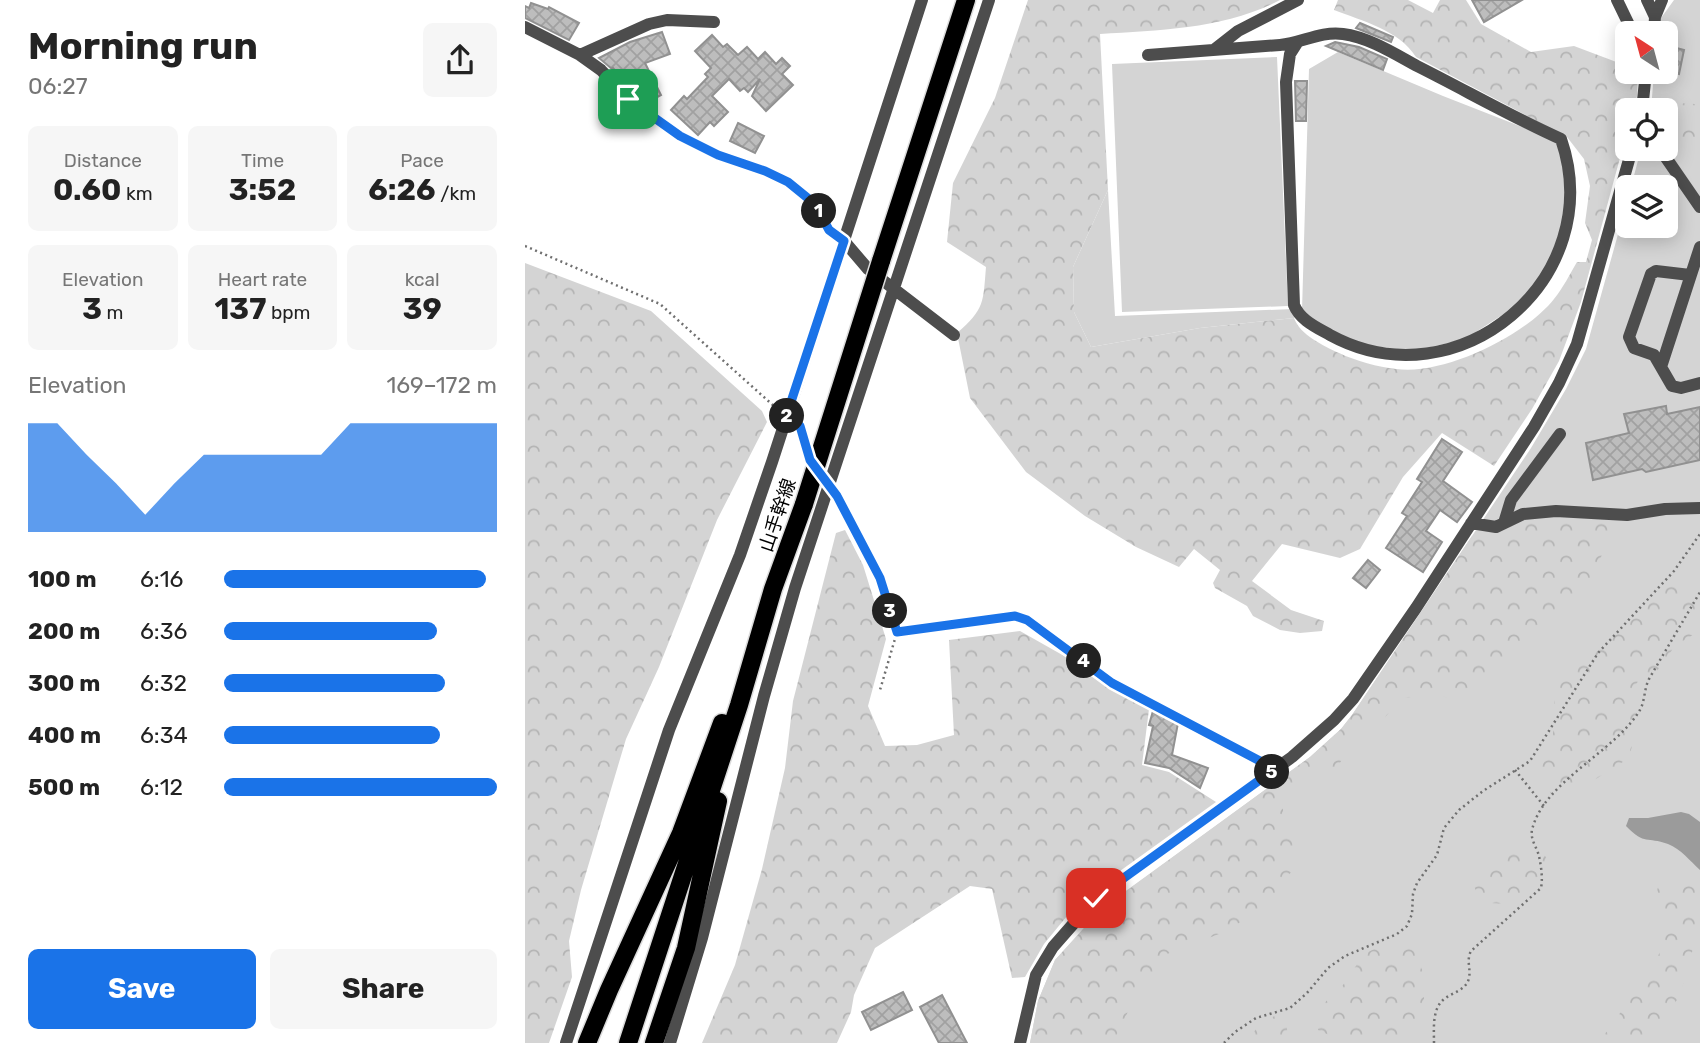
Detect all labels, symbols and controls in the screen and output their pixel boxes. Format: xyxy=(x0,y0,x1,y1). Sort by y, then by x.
north arrow xyxy=(1615,21,1678,84)
map controls xyxy=(1615,21,1678,238)
text: Morning run xyxy=(28,23,258,69)
button: share xyxy=(423,23,497,97)
pin xyxy=(598,69,658,129)
text: 06:27 xyxy=(28,72,88,100)
icon: arrive xyxy=(609,80,647,118)
button: locate xyxy=(1615,98,1678,161)
text: Distance xyxy=(64,149,142,172)
text: Time xyxy=(241,149,284,172)
text: Pace xyxy=(400,149,444,172)
text: 0.60 xyxy=(53,172,121,208)
text: 3:52 xyxy=(229,172,296,208)
text: 6:26 xyxy=(368,172,436,208)
button: layers xyxy=(1615,175,1678,238)
text: km xyxy=(121,182,153,205)
text: /km xyxy=(436,182,476,205)
pin: 1 xyxy=(801,194,837,228)
text: 1 xyxy=(814,199,823,222)
text: Elevation xyxy=(62,268,144,291)
text: Heart rate xyxy=(218,268,307,291)
text: kcal xyxy=(405,268,440,291)
text: 3 xyxy=(82,291,102,327)
text: 137 xyxy=(214,291,266,327)
text: 39 xyxy=(403,291,442,327)
text: m xyxy=(102,301,123,324)
text: bpm xyxy=(266,301,311,324)
text: Elevation xyxy=(28,371,127,399)
text: 169–172 m xyxy=(386,371,497,399)
pin: 2 xyxy=(769,398,805,434)
text: 2 xyxy=(780,404,793,427)
street label: 山手幹線 xyxy=(754,475,801,555)
text: 100 m xyxy=(28,565,97,593)
text: 6:16 xyxy=(140,565,183,593)
pin: 3 xyxy=(873,594,907,628)
text: 3 xyxy=(883,599,896,622)
text: 200 m xyxy=(28,617,100,645)
text: 6:36 xyxy=(140,617,187,645)
pin: 4 xyxy=(1067,644,1101,678)
text: 4 xyxy=(1077,649,1090,672)
text: 300 m xyxy=(28,669,100,697)
text: 6:32 xyxy=(140,669,187,697)
text: 400 m xyxy=(28,721,101,749)
text: 6:34 xyxy=(140,721,188,749)
pin: 5 xyxy=(1255,754,1289,790)
text: 5 xyxy=(1265,760,1278,783)
text: 500 m xyxy=(28,773,100,801)
text: 6:12 xyxy=(140,773,183,801)
pin xyxy=(1066,868,1126,928)
icon: check xyxy=(1077,879,1115,917)
button: Save xyxy=(28,949,256,1029)
button: Share xyxy=(270,949,497,1029)

